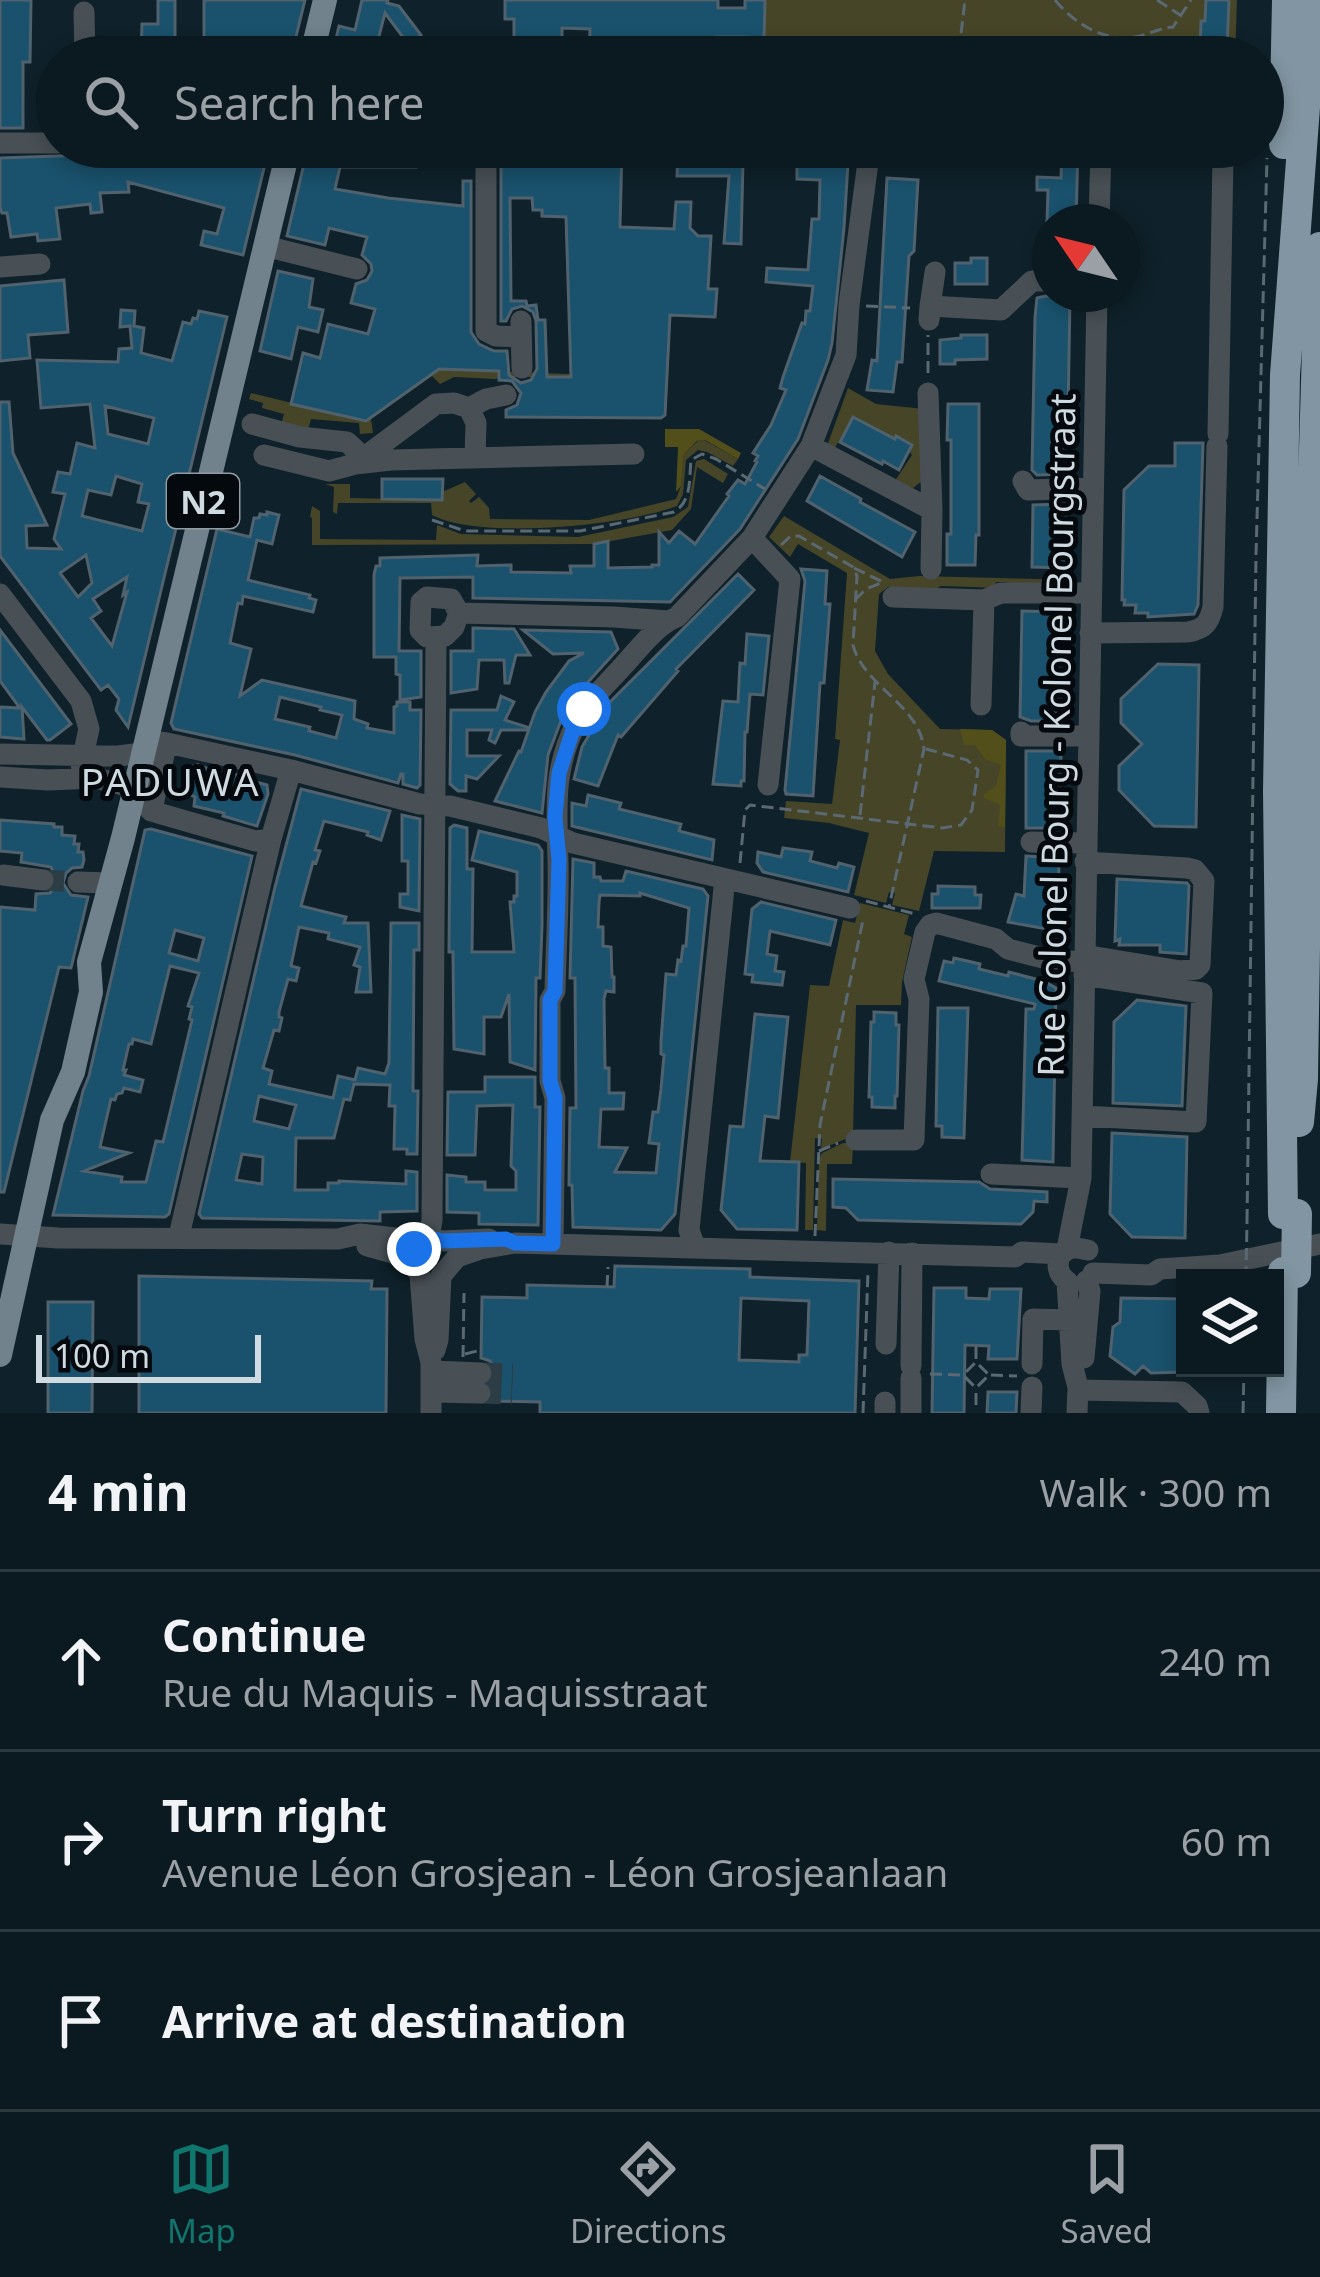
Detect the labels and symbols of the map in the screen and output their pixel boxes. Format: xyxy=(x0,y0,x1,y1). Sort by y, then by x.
north arrow xyxy=(1032,204,1140,312)
street label: Rue Colonel Bourg - Kolonel Bourgstraat xyxy=(1026,393,1086,1077)
road number: N2 xyxy=(167,474,239,528)
route start xyxy=(557,682,611,736)
district label: PADUWA xyxy=(80,754,262,807)
route end xyxy=(387,1222,441,1276)
scale bar xyxy=(36,1329,261,1382)

